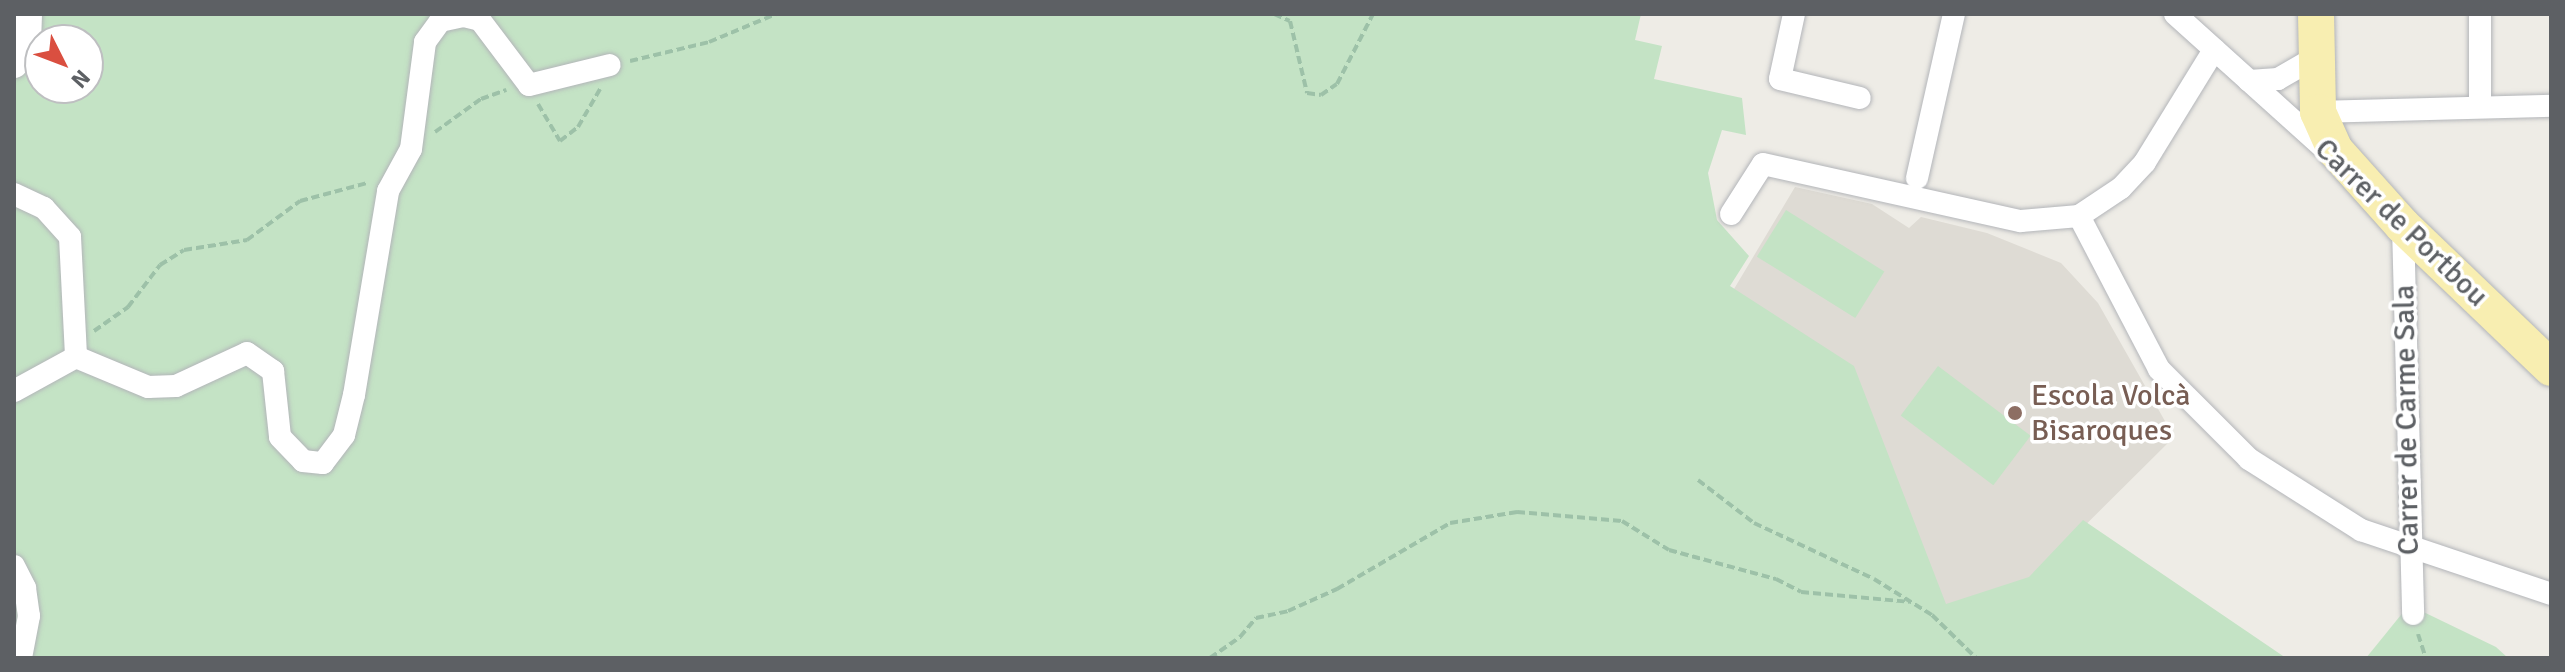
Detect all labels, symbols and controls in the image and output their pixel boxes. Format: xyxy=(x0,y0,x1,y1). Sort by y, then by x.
north arrow xyxy=(24,24,104,104)
text: N xyxy=(66,64,96,94)
street label: Carrer de Portbou xyxy=(2307,131,2495,315)
street label: Carrer de Carme Sala xyxy=(2387,284,2427,556)
place label: Escola Volcà Bisaroques xyxy=(2031,378,2191,448)
marker: Escola Volcà Bisaroques xyxy=(2006,404,2024,422)

